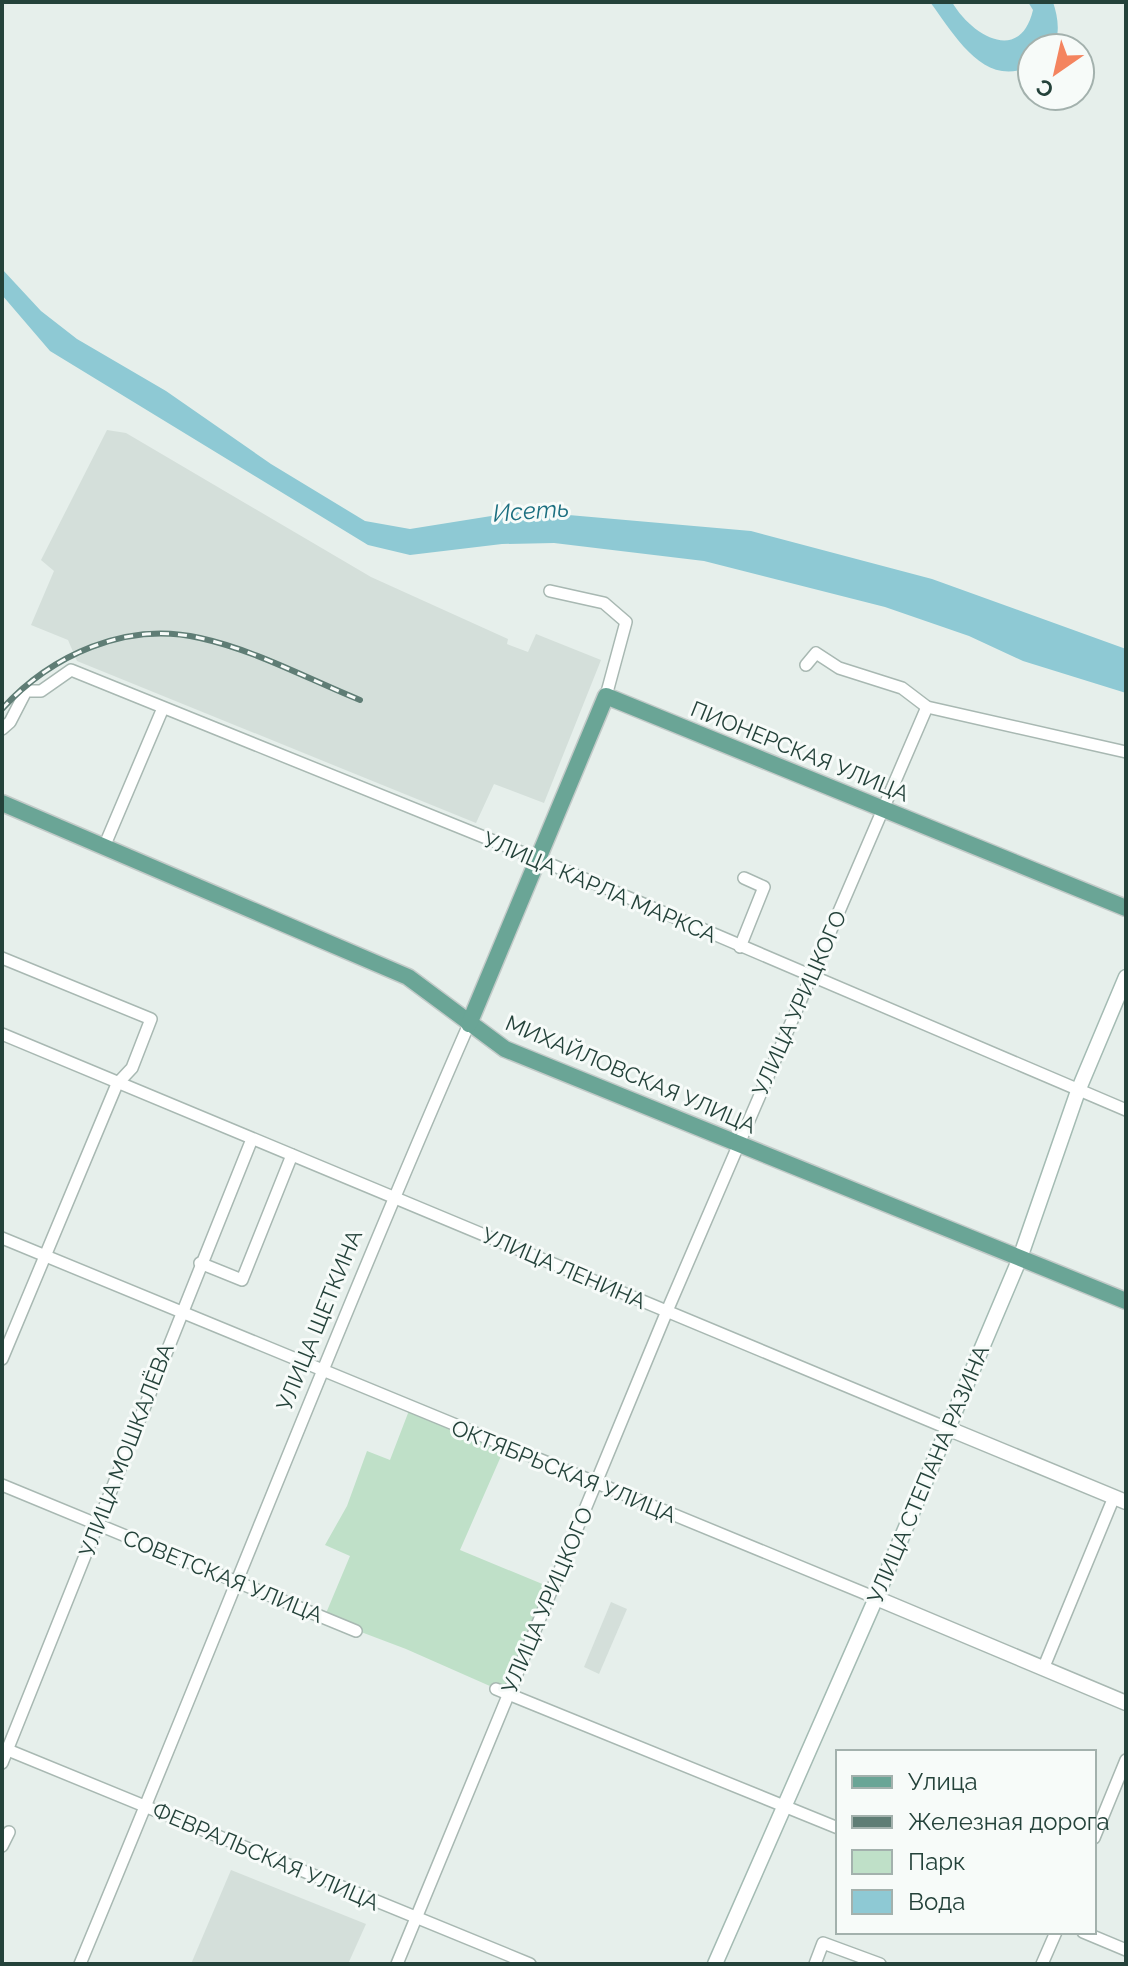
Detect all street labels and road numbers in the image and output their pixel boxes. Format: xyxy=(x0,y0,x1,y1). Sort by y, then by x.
street label: ПИОНЕРСКАЯ УЛИЦА xyxy=(687,695,913,807)
street label: УЛИЦА КАРЛА МАРКСА xyxy=(479,826,721,948)
street label: УЛИЦА УРИЦКОГО xyxy=(746,906,852,1100)
street label: МИХАЙЛОВСКАЯ УЛИЦА xyxy=(502,1009,760,1139)
street label: УЛИЦА ЛЕНИНА xyxy=(478,1222,650,1314)
street label: УЛИЦА ЩЕТКИНА xyxy=(271,1226,367,1414)
street label: УЛИЦА МОШКАЛЁВА xyxy=(73,1340,179,1560)
street label: УЛИЦА СТЕПАНА РАЗИНА xyxy=(862,1341,994,1607)
street label: ОКТЯБРЬСКАЯ УЛИЦА xyxy=(448,1414,680,1528)
street label: УЛИЦА УРИЦКОГО xyxy=(496,1503,598,1697)
street label: СОВЕТСКАЯ УЛИЦА xyxy=(119,1524,327,1628)
street label: ФЕВРАЛЬСКАЯ УЛИЦА xyxy=(149,1796,383,1916)

